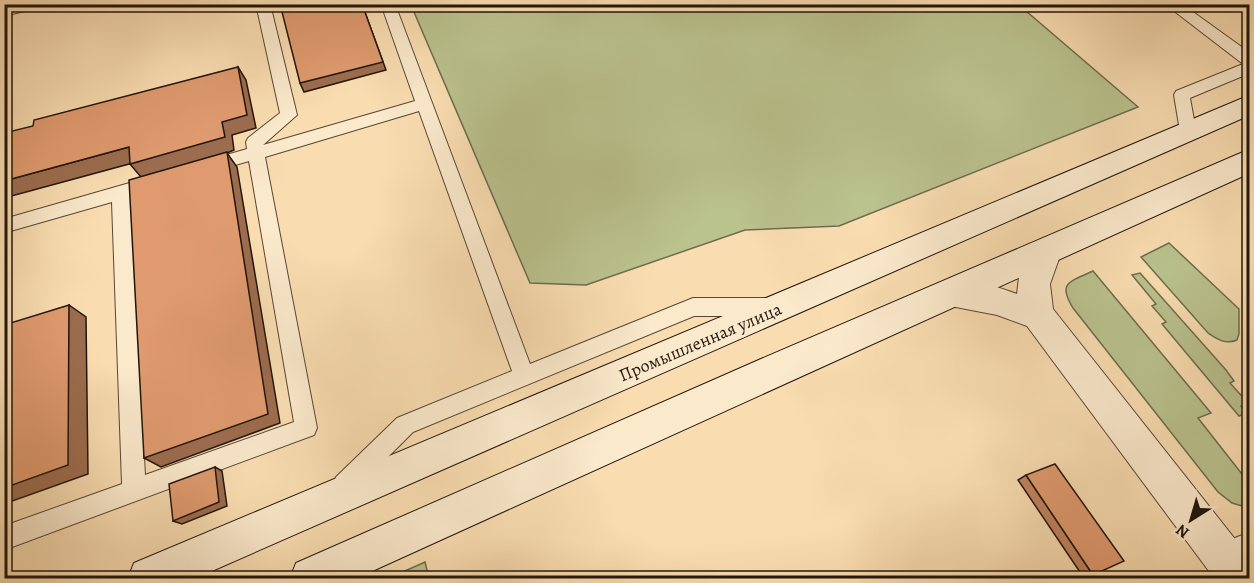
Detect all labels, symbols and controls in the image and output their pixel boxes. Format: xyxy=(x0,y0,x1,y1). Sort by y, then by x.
street label: Промышленная улица xyxy=(615,297,786,387)
north arrow xyxy=(1161,490,1221,550)
text: N xyxy=(1171,519,1194,543)

